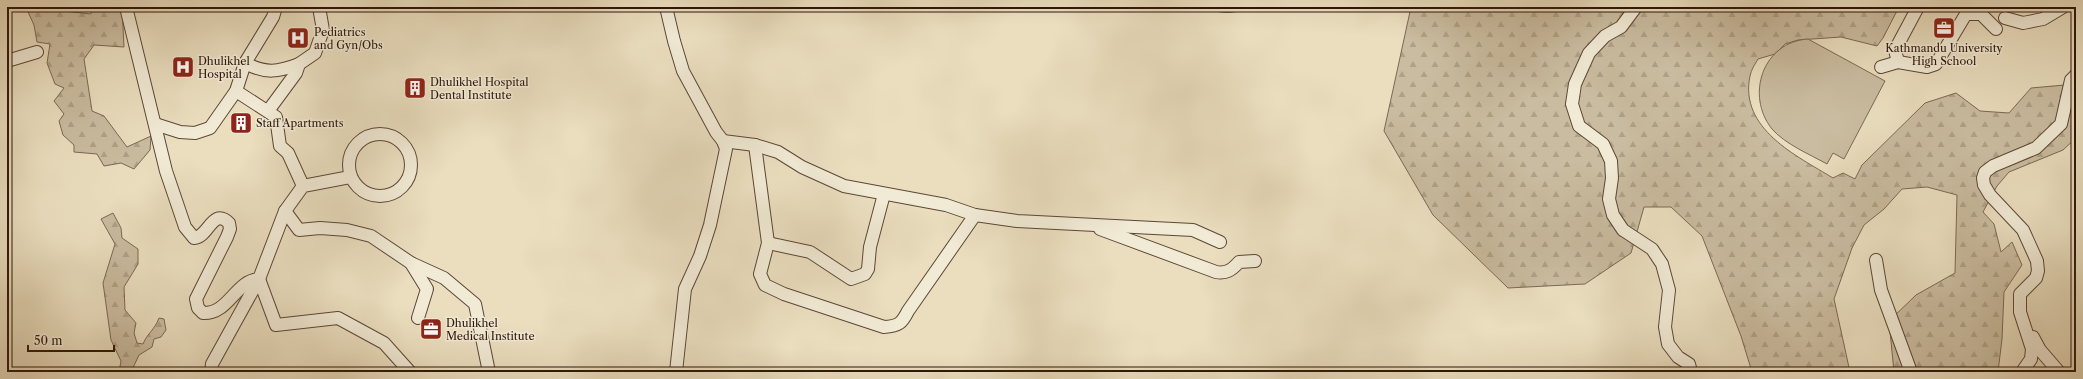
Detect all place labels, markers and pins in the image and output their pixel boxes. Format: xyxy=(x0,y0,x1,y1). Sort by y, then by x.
office icon: Kathmandu University High School xyxy=(1931,15,1957,41)
hospital icon: Pediatrics and Gyn/Obs xyxy=(285,25,311,51)
place label: Pediatrics and Gyn/Obs xyxy=(314,25,383,52)
place label: Kathmandu University High School xyxy=(1885,41,2004,68)
hospital icon: Dhulikhel Hospital xyxy=(170,54,196,80)
place label: Dhulikhel Hospital xyxy=(198,54,250,81)
building icon: Dhulikhel Hospital Dental Institute xyxy=(402,75,428,101)
place label: Dhulikhel Hospital Dental Institute xyxy=(430,75,529,102)
building icon: Staff Apartments xyxy=(228,110,254,136)
place label: Staff Apartments xyxy=(256,116,344,130)
office icon: Dhulikhel Medical Institute xyxy=(418,316,444,342)
place label: Dhulikhel Medical Institute xyxy=(446,316,535,343)

